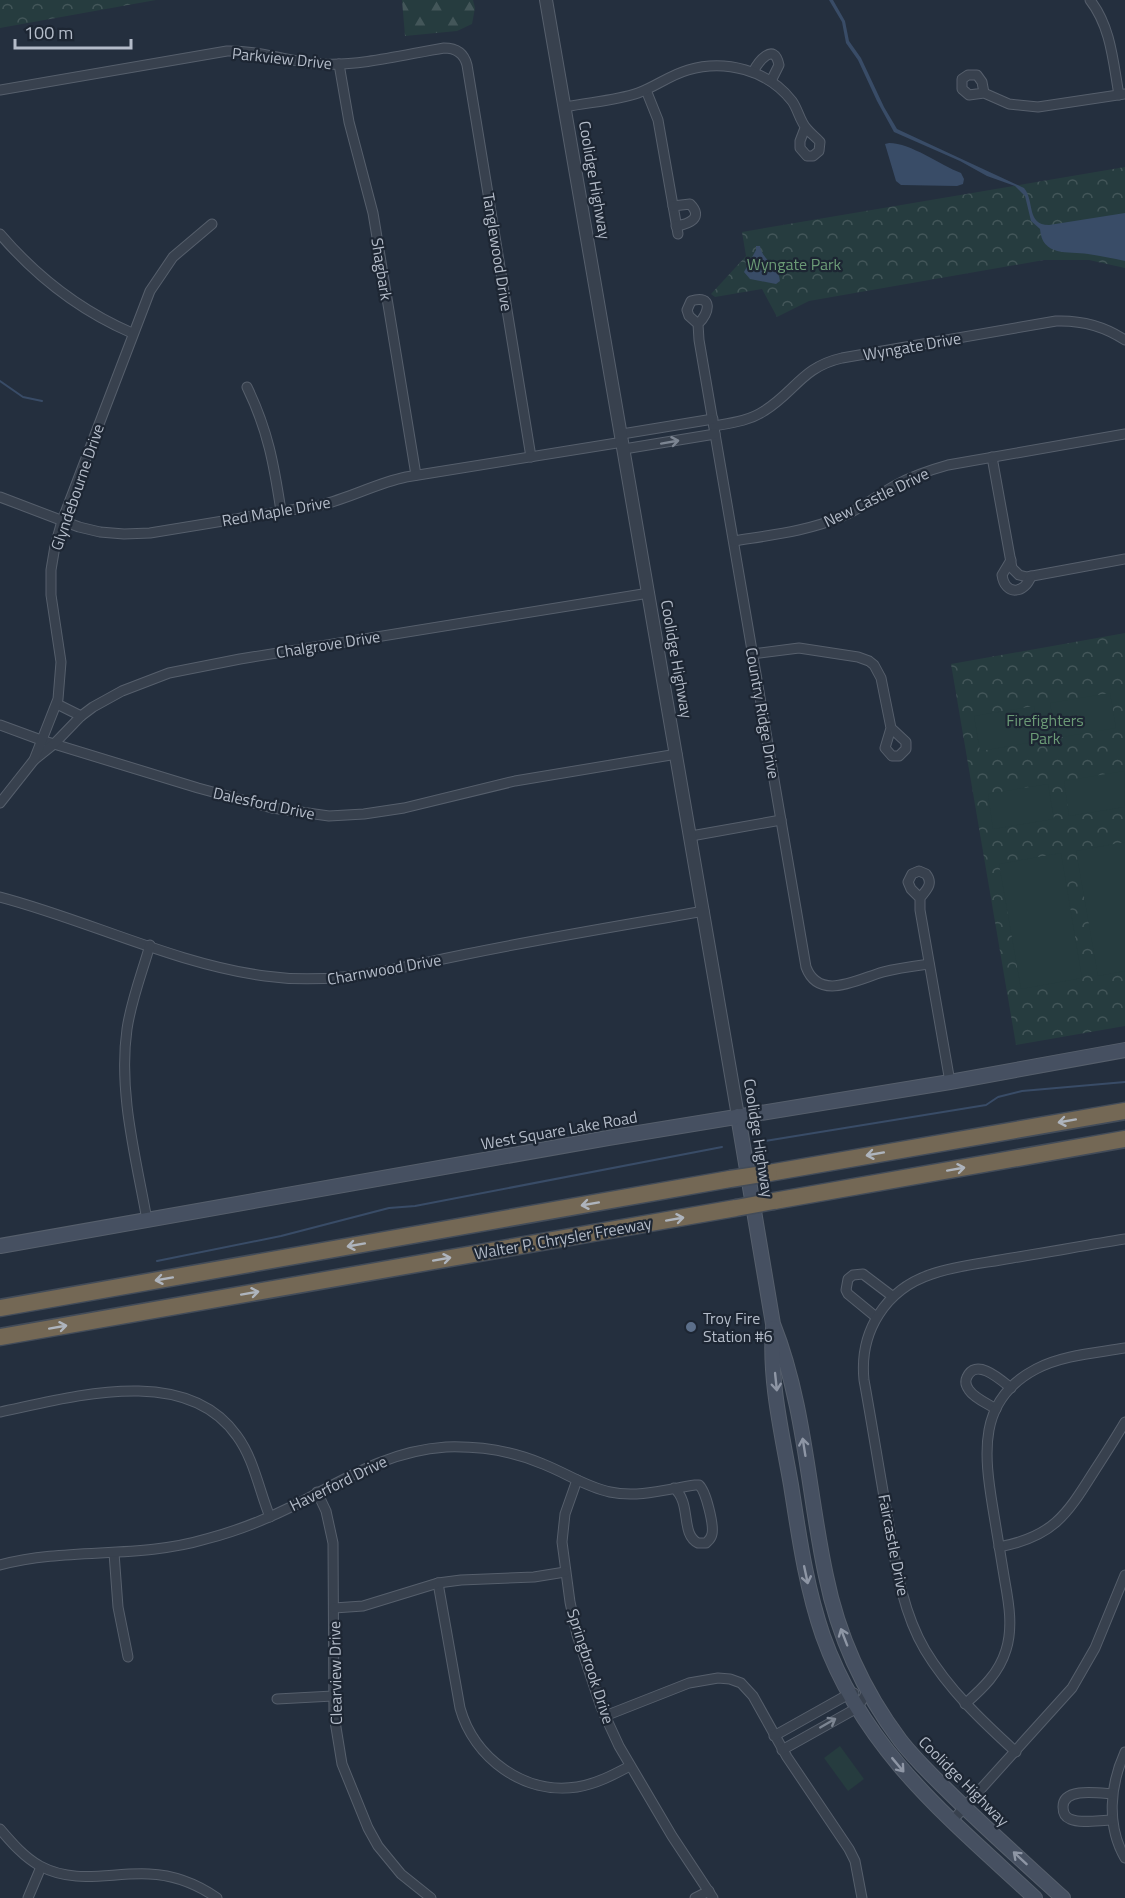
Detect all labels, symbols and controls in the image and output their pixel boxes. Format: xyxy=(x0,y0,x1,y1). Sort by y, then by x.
scale bar xyxy=(15,12,130,50)
text: 100 m xyxy=(24,19,73,46)
street label: Parkview Drive xyxy=(231,41,333,75)
street label: Coolidge Highway xyxy=(573,119,617,241)
street label: Tanglewood Drive xyxy=(477,191,519,313)
street label: Shagbark xyxy=(365,236,399,302)
park label: Wyngate Park xyxy=(747,252,842,276)
street label: Wyngate Drive xyxy=(861,326,963,366)
street label: Glyndebourne Drive xyxy=(44,420,110,554)
one-way arrow xyxy=(660,436,679,447)
street label: New Castle Drive xyxy=(819,461,933,533)
street label: Red Maple Drive xyxy=(220,490,332,532)
street label: Coolidge Highway xyxy=(655,598,699,720)
street label: Chalgrove Drive xyxy=(274,624,382,664)
street label: Country Ridge Drive xyxy=(740,645,786,781)
park label: Firefighters Park xyxy=(1006,708,1084,750)
street label: Dalesford Drive xyxy=(211,781,317,825)
street label: Charnwood Drive xyxy=(325,947,443,991)
street label: Coolidge Highway xyxy=(738,1077,780,1199)
street label: West Square Lake Road xyxy=(479,1104,639,1156)
one-way arrow xyxy=(1058,1115,1078,1126)
one-way arrow xyxy=(866,1149,886,1160)
one-way arrow xyxy=(945,1163,965,1174)
one-way arrow xyxy=(581,1199,600,1210)
street label: Walter P. Chrysler Freeway xyxy=(472,1211,654,1265)
one-way arrow xyxy=(665,1213,685,1224)
one-way arrow xyxy=(347,1240,367,1251)
one-way arrow xyxy=(431,1254,451,1265)
one-way arrow xyxy=(155,1274,175,1285)
one-way arrow xyxy=(239,1287,259,1298)
place label: Troy Fire Station #6 xyxy=(703,1306,773,1348)
marker: Troy Fire Station #6 xyxy=(684,1320,698,1334)
one-way arrow xyxy=(47,1321,67,1332)
one-way arrow xyxy=(771,1372,782,1392)
one-way arrow xyxy=(798,1438,809,1458)
street label: Haverford Drive xyxy=(285,1449,391,1517)
street label: Faircastle Drive xyxy=(872,1492,916,1598)
one-way arrow xyxy=(801,1565,812,1584)
street label: Springbrook Drive xyxy=(561,1605,621,1727)
street label: Clearview Drive xyxy=(322,1621,348,1725)
one-way arrow xyxy=(838,1629,849,1647)
one-way arrow xyxy=(819,1717,836,1729)
street label: Coolidge Highway xyxy=(913,1730,1015,1832)
one-way arrow xyxy=(891,1757,904,1773)
one-way arrow xyxy=(1012,1851,1027,1865)

